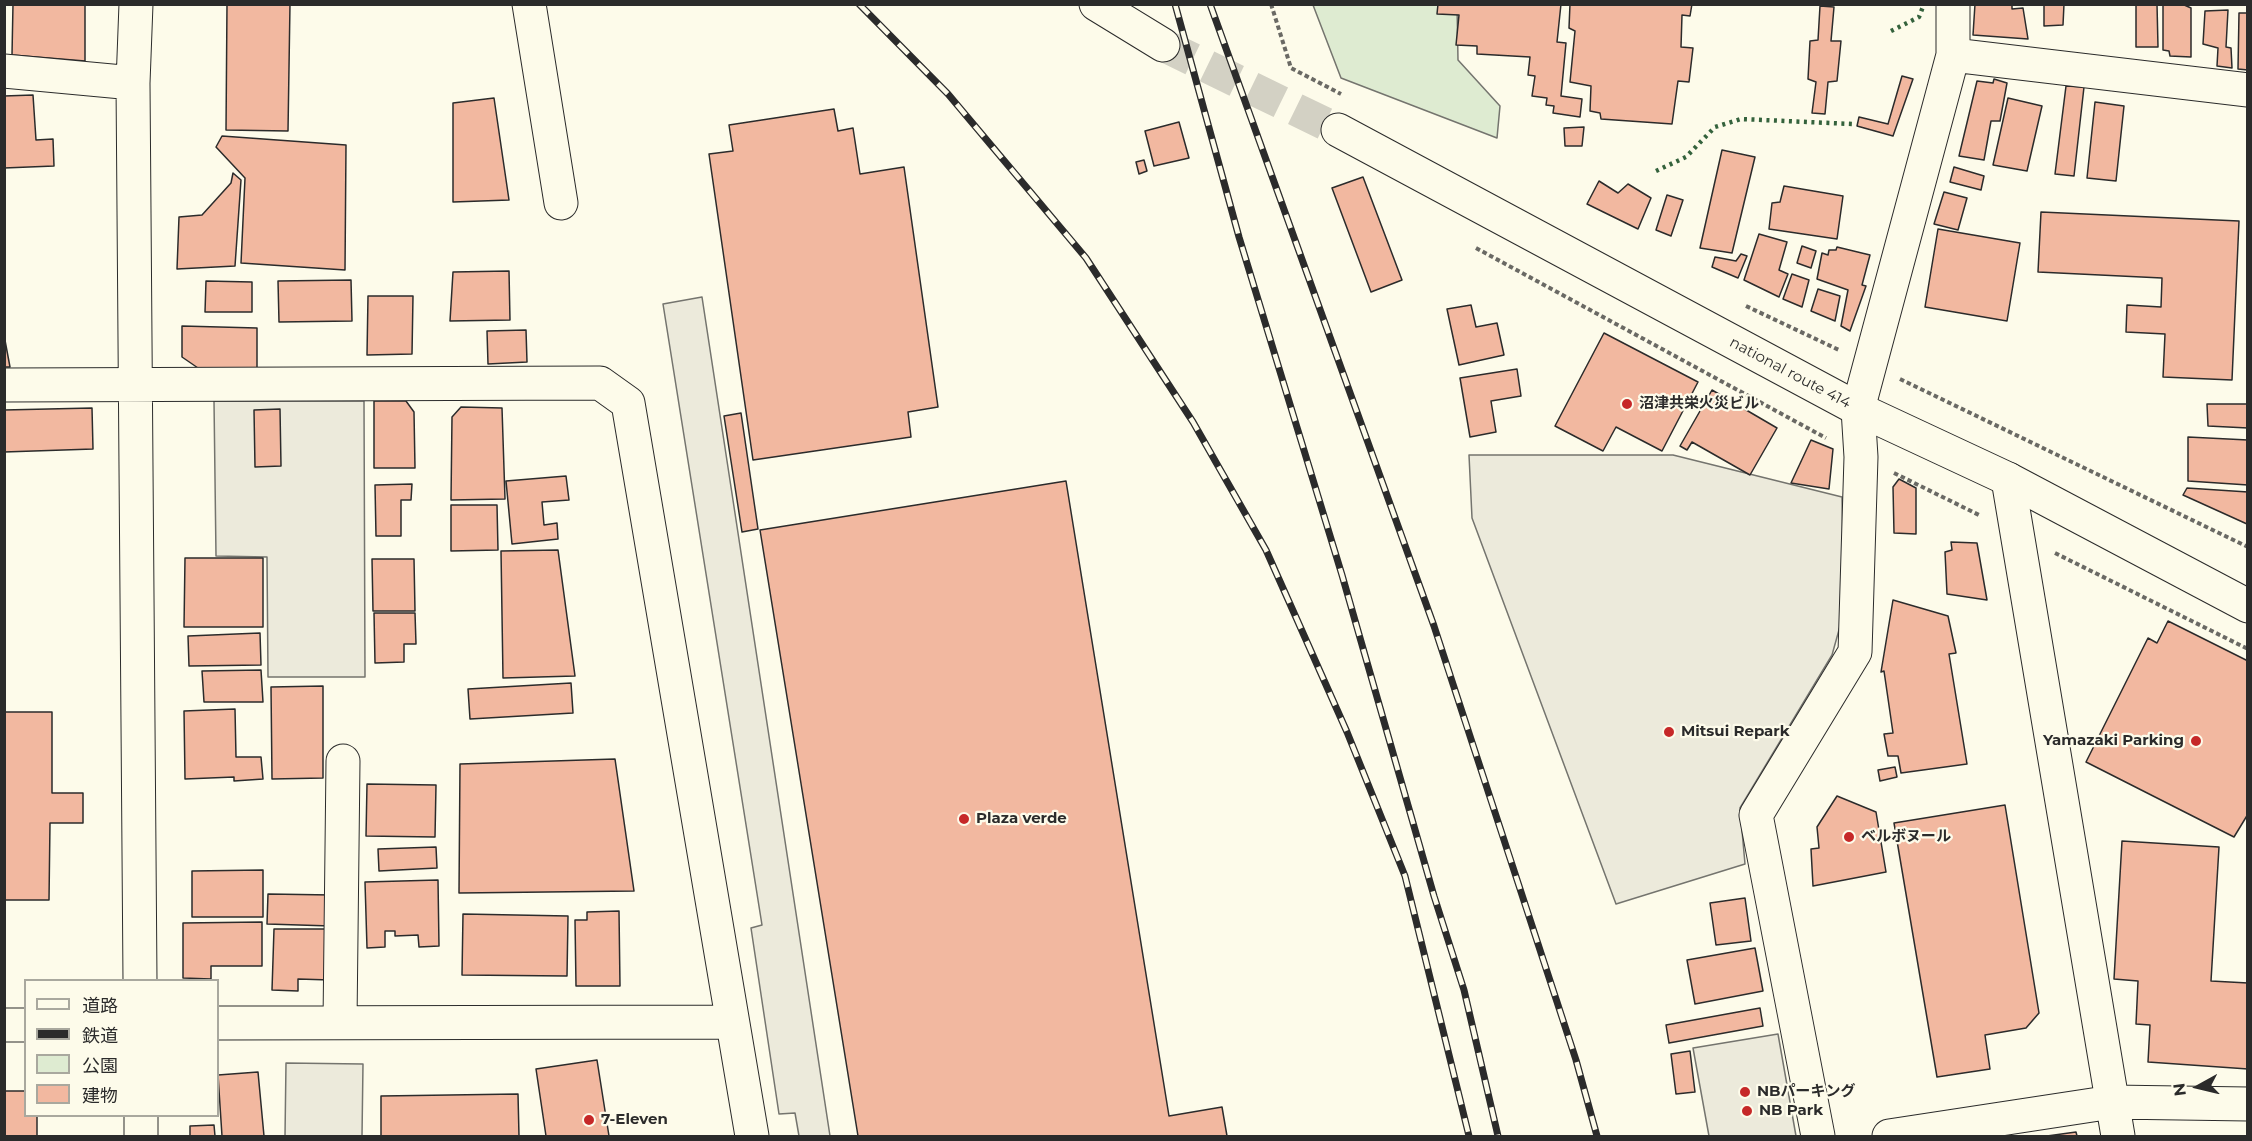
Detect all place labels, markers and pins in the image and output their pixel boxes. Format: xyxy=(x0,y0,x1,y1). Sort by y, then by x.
place label: 沼津共栄火災ビル xyxy=(1639,395,1759,413)
marker: 沼津共栄火災ビル xyxy=(1620,397,1634,411)
place label: Mitsui Repark xyxy=(1681,723,1790,741)
marker: Mitsui Repark xyxy=(1662,725,1676,739)
place label: Yamazaki Parking xyxy=(2043,732,2184,750)
marker: Yamazaki Parking xyxy=(2189,734,2203,748)
place label: Plaza verde xyxy=(976,810,1067,828)
marker: Plaza verde xyxy=(957,812,971,826)
place label: ベルボヌール xyxy=(1861,828,1951,846)
marker: ベルボヌール xyxy=(1842,830,1856,844)
place label: NBパーキング xyxy=(1757,1083,1856,1101)
marker: NBパーキング xyxy=(1738,1085,1752,1099)
place label: NB Park xyxy=(1759,1102,1823,1120)
marker: NB Park xyxy=(1740,1104,1754,1118)
place label: 7-Eleven xyxy=(601,1111,668,1129)
marker: 7-Eleven xyxy=(582,1113,596,1127)

